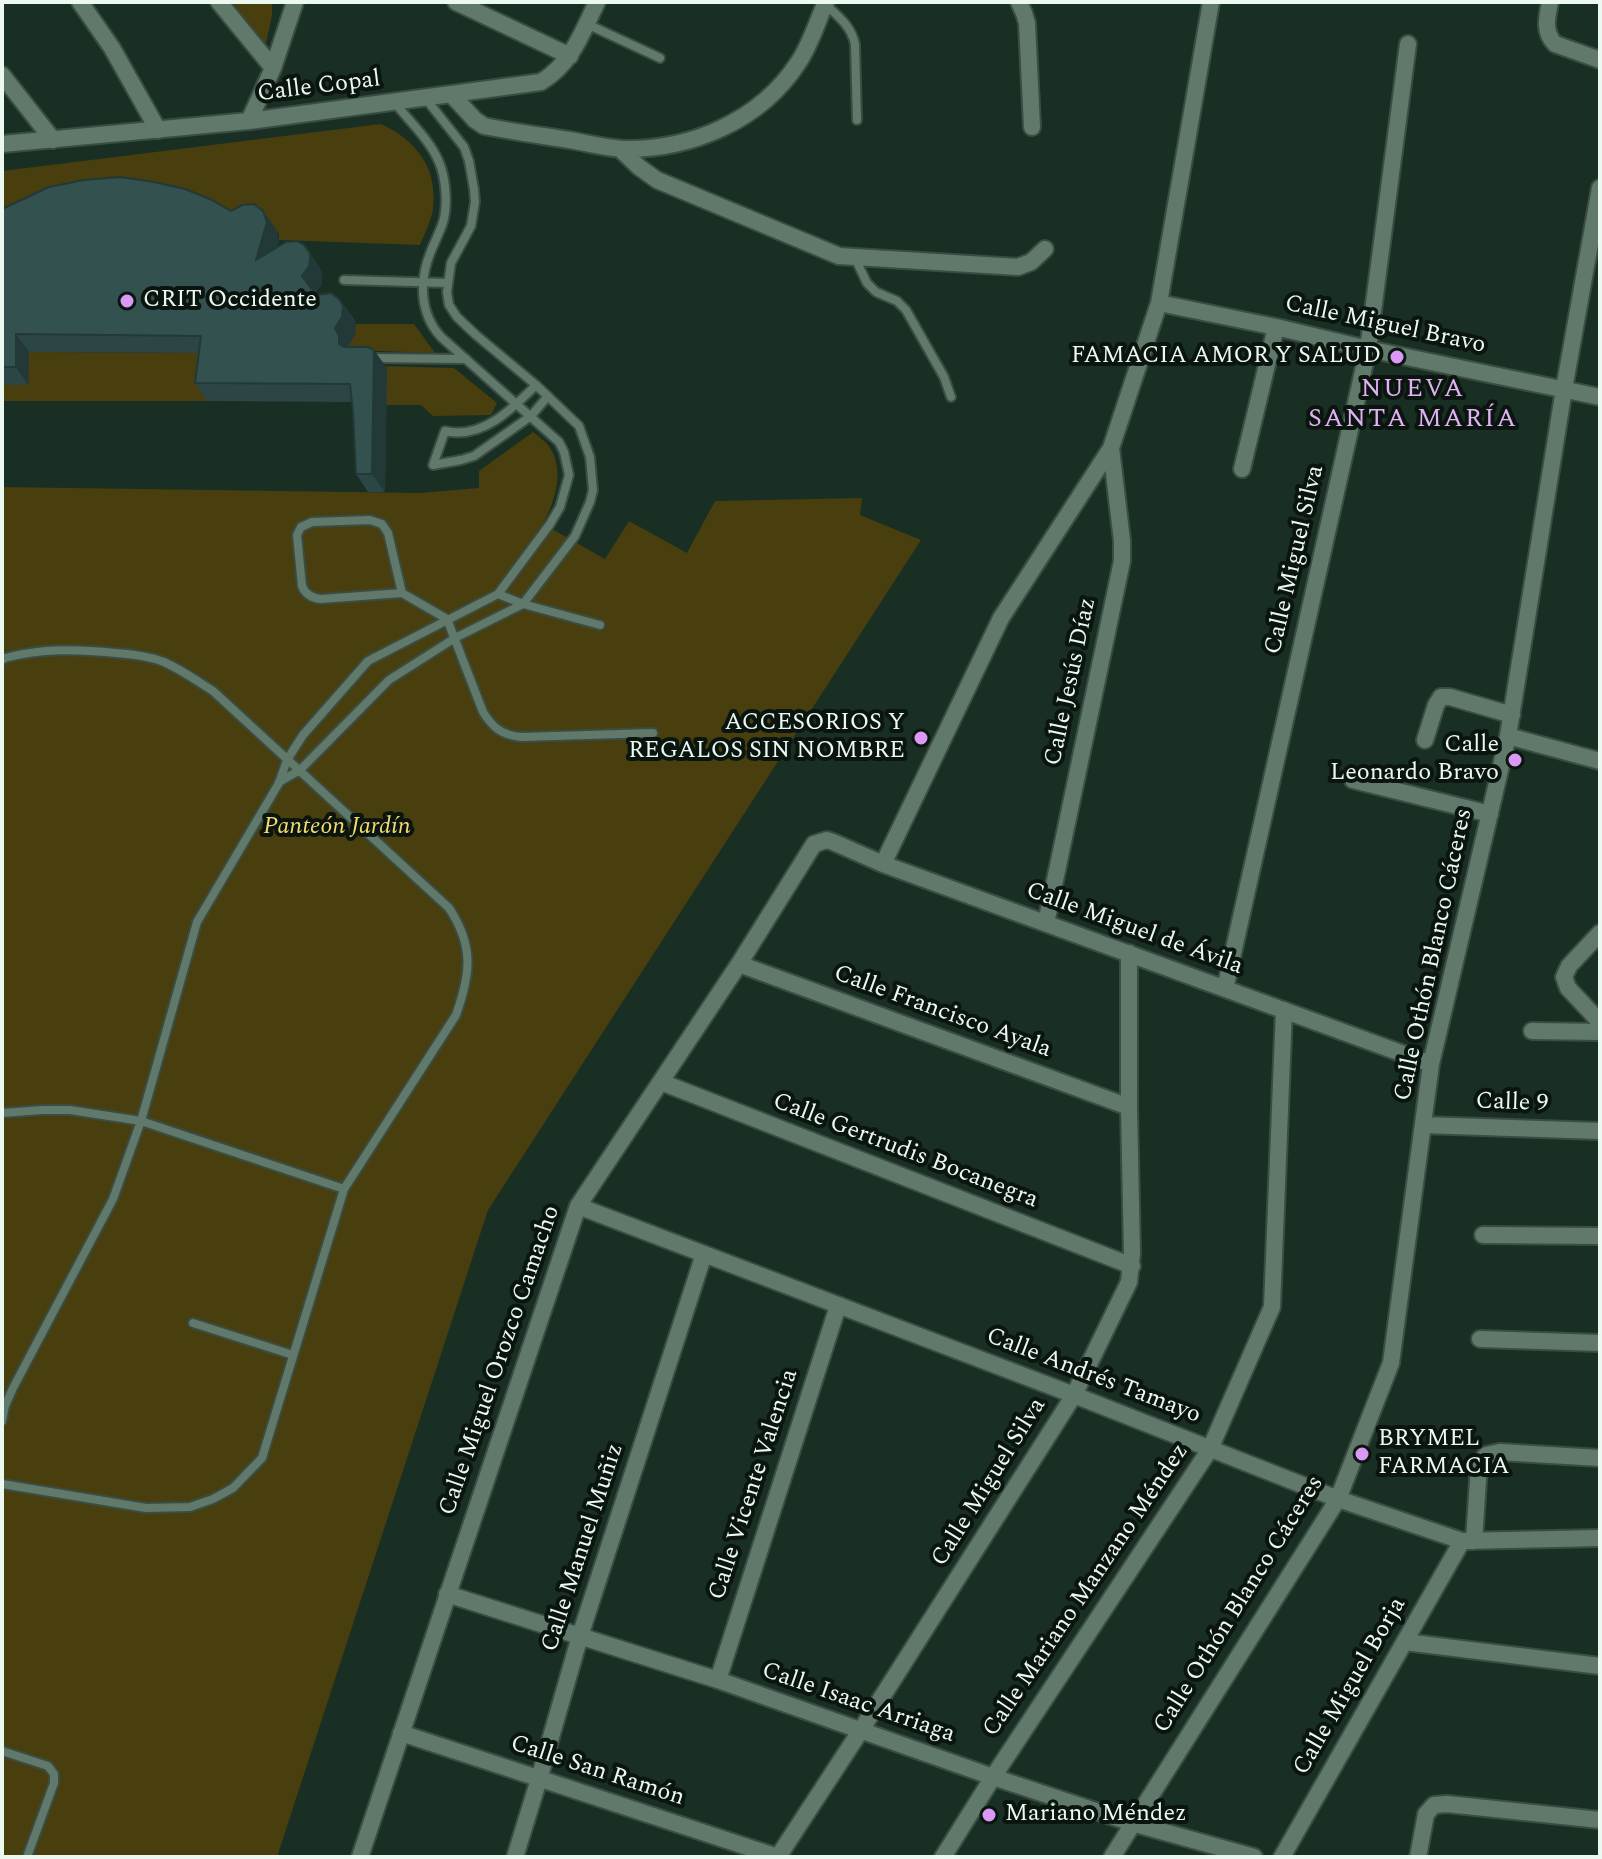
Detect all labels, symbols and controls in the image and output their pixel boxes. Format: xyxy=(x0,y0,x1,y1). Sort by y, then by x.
street label: Calle Copal xyxy=(256,66,382,110)
place label: CRIT Occidente xyxy=(143,287,317,315)
street label: Calle Miguel Bravo xyxy=(1282,291,1488,361)
marker: CRIT Occidente xyxy=(118,292,136,310)
place label: FAMACIA AMOR Y SALUD xyxy=(1071,343,1381,371)
marker: FAMACIA AMOR Y SALUD xyxy=(1388,348,1406,366)
district label: NUEVA SANTA MARÍA xyxy=(1308,375,1518,436)
street label: Calle Miguel Silva xyxy=(1260,463,1332,657)
street label: Calle Jesús Díaz xyxy=(1040,596,1104,768)
place label: ACCESORIOS Y REGALOS SIN NOMBRE xyxy=(628,710,905,766)
marker: ACCESORIOS Y REGALOS SIN NOMBRE xyxy=(912,729,930,747)
place label: Calle Leonardo Bravo xyxy=(1330,732,1499,788)
marker: Calle Leonardo Bravo xyxy=(1506,751,1524,769)
street label: Calle Othón Blanco Cáceres xyxy=(1390,806,1480,1104)
park label: Panteón Jardín xyxy=(263,814,411,842)
street label: Calle Miguel de Ávila xyxy=(1022,877,1246,983)
street label: Calle Francisco Ayala xyxy=(829,960,1055,1066)
street label: Calle Gertrudis Bocanegra xyxy=(768,1088,1042,1216)
street label: Calle 9 xyxy=(1475,1088,1549,1120)
street label: Calle Miguel Orozco Camacho xyxy=(434,1202,568,1520)
street label: Calle Andrés Tamayo xyxy=(982,1323,1204,1431)
street label: Calle Vicente Valencia xyxy=(704,1366,806,1604)
street label: Calle Miguel Silva xyxy=(927,1393,1053,1573)
place label: BRYMEL FARMACIA xyxy=(1378,1426,1510,1482)
street label: Calle Mariano Manzano Méndez xyxy=(978,1439,1196,1743)
street label: Calle Manuel Muñiz xyxy=(537,1440,631,1656)
marker: BRYMEL FARMACIA xyxy=(1353,1445,1371,1463)
street label: Calle Othón Blanco Cáceres xyxy=(1149,1471,1331,1739)
street label: Calle Miguel Borja xyxy=(1288,1593,1414,1781)
street label: Calle Isaac Arriaga xyxy=(758,1657,958,1751)
street label: Calle San Ramón xyxy=(506,1730,688,1814)
place label: Mariano Méndez xyxy=(1005,1801,1187,1829)
marker: Mariano Méndez xyxy=(980,1806,998,1824)

